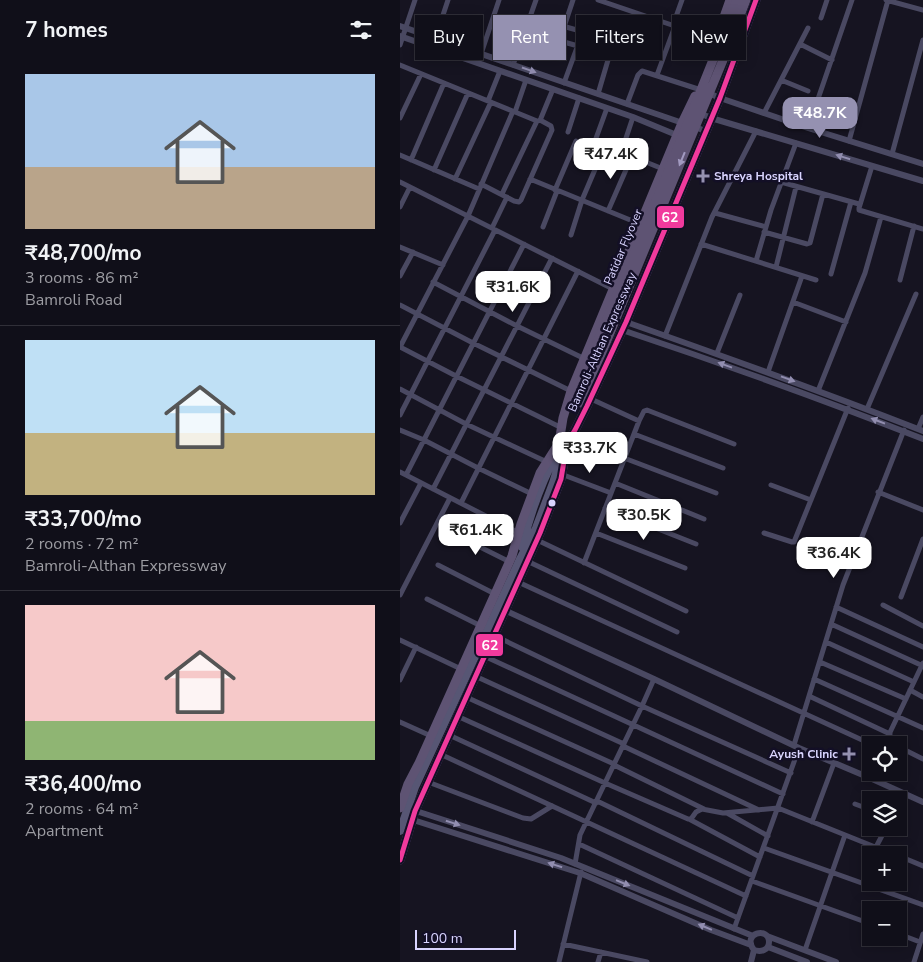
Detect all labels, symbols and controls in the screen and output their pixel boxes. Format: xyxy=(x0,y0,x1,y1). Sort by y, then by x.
chip: Buy xyxy=(415,15,483,60)
chip: Rent xyxy=(493,15,566,60)
chip: Filters xyxy=(576,15,662,60)
chip: New xyxy=(672,15,746,60)
text: 7 homes xyxy=(25,16,108,44)
icon: filters xyxy=(347,16,375,44)
one-way arrow xyxy=(522,67,537,75)
pin: ₹48.7K xyxy=(779,96,861,139)
text: ₹48.7K xyxy=(794,102,847,124)
icon: home xyxy=(155,107,245,197)
pin: ₹47.4K xyxy=(570,138,652,180)
text: ₹47.4K xyxy=(585,143,638,165)
one-way arrow xyxy=(678,152,686,166)
one-way arrow xyxy=(835,153,850,161)
place label: Shreya Hospital xyxy=(714,168,803,184)
marker: Shreya Hospital xyxy=(696,169,710,183)
line badge: 62 xyxy=(656,205,685,229)
street label: Patidar Flyover xyxy=(600,206,646,287)
text: 62 xyxy=(662,208,678,227)
text: ₹48,700/mo xyxy=(25,239,142,267)
text: 3 rooms · 86 m² xyxy=(25,267,138,289)
street label: Bamroli-Althan Expressway xyxy=(564,269,640,414)
pin: ₹31.6K xyxy=(472,270,554,313)
text: ₹31.6K xyxy=(487,276,540,298)
text: Bamroli Road xyxy=(25,289,122,311)
one-way arrow xyxy=(717,361,732,369)
icon: home xyxy=(155,372,245,462)
one-way arrow xyxy=(780,376,795,383)
one-way arrow xyxy=(870,417,885,424)
pin: ₹33.7K xyxy=(549,432,631,474)
text: ₹33.7K xyxy=(564,437,617,459)
unlabelled marker xyxy=(547,498,557,508)
pin: ₹30.5K xyxy=(603,498,685,541)
text: ₹30.5K xyxy=(618,504,671,526)
text: ₹33,700/mo xyxy=(25,505,142,533)
pin: ₹61.4K xyxy=(435,514,517,556)
text: ₹61.4K xyxy=(450,519,503,541)
text: 2 rooms · 72 m² xyxy=(25,533,138,555)
pin: ₹36.4K xyxy=(793,536,875,579)
text: ₹36.4K xyxy=(808,542,861,564)
text: Bamroli-Althan Expressway xyxy=(25,555,226,577)
line badge: 62 xyxy=(475,633,504,657)
text: 62 xyxy=(482,636,498,655)
icon: home xyxy=(155,637,245,727)
map controls xyxy=(862,736,907,946)
button: locate xyxy=(862,736,907,781)
place label: Ayush Clinic xyxy=(769,746,838,762)
marker: Ayush Clinic xyxy=(842,747,856,761)
text: ₹36,400/mo xyxy=(25,770,142,798)
button: layers xyxy=(862,791,907,836)
text: 2 rooms · 64 m² xyxy=(25,798,138,820)
text: Apartment xyxy=(25,820,103,842)
one-way arrow xyxy=(446,820,461,828)
button: + xyxy=(862,846,907,891)
one-way arrow xyxy=(547,861,562,869)
one-way arrow xyxy=(616,879,631,887)
button: − xyxy=(862,901,907,946)
one-way arrow xyxy=(697,923,712,931)
scale bar xyxy=(415,927,516,950)
text: 100 m xyxy=(422,929,463,948)

